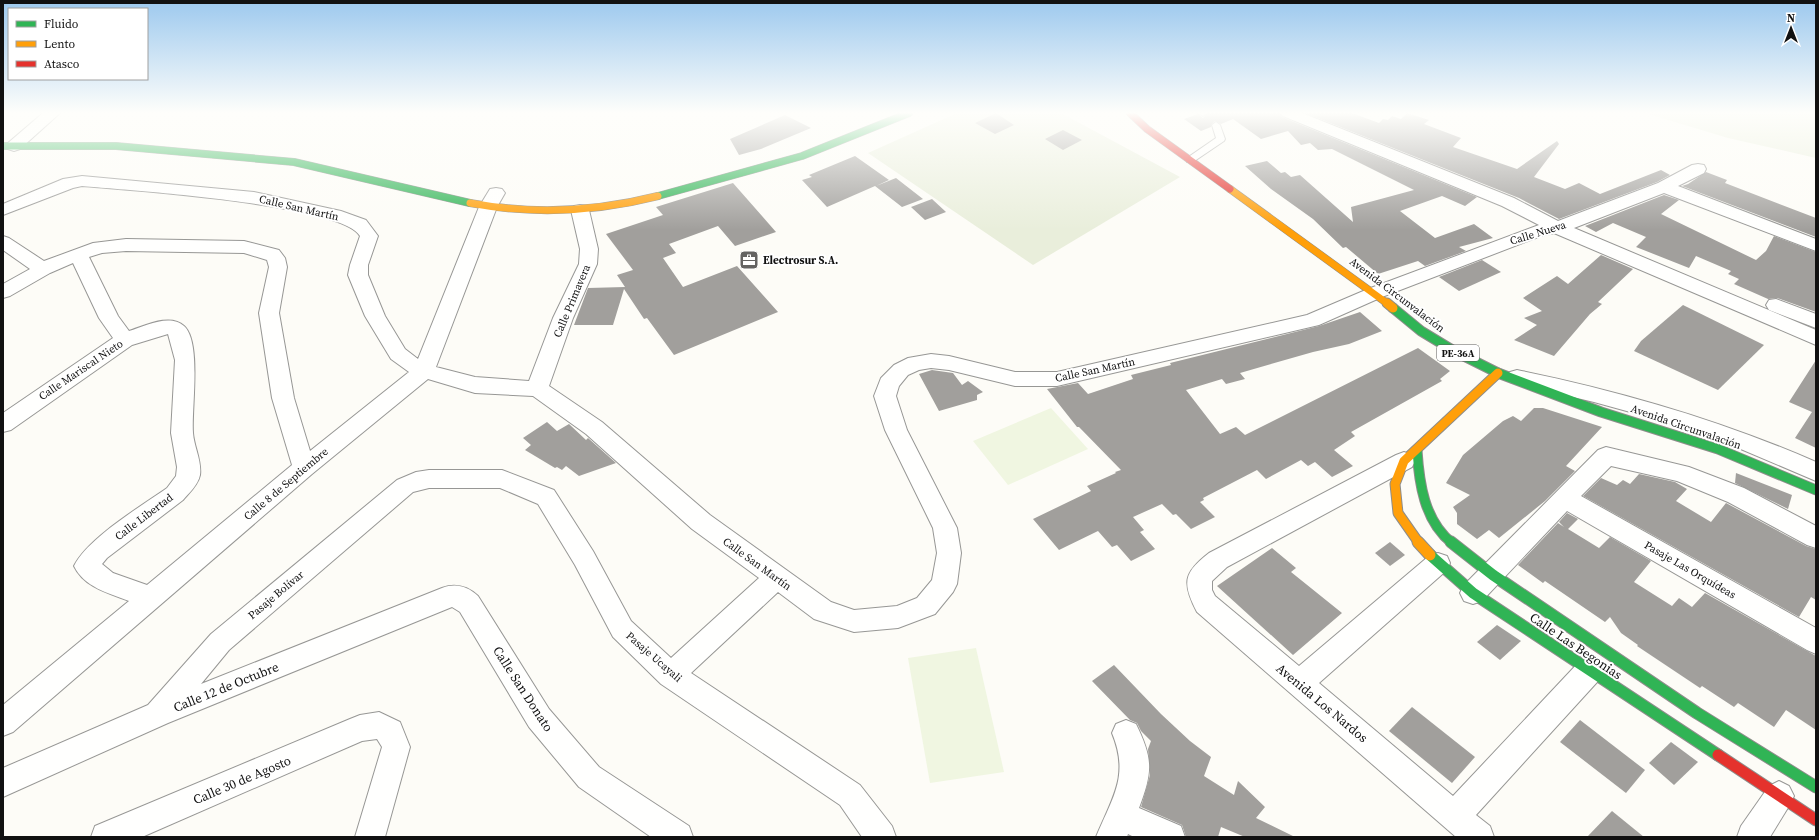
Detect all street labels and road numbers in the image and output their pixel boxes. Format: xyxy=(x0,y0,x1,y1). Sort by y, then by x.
street label: Calle San Martín xyxy=(258,192,341,225)
street label: Calle Nueva xyxy=(1508,217,1568,249)
street label: Avenida Circunvalación xyxy=(1346,254,1448,336)
street label: Calle Primavera xyxy=(550,262,594,340)
street label: Calle Mariscal Nieto xyxy=(36,336,126,404)
road number: PE-36A xyxy=(1437,345,1479,361)
street label: Calle San Martín xyxy=(1054,354,1137,386)
street label: Avenida Circunvalación xyxy=(1629,401,1744,453)
street label: Calle 8 de Septiembre xyxy=(241,444,332,524)
street label: Calle Libertad xyxy=(112,490,177,544)
street label: Calle San Martín xyxy=(720,534,795,594)
street label: Pasaje Las Orquídeas xyxy=(1641,538,1739,602)
street label: Pasaje Bolívar xyxy=(245,567,307,623)
street label: Calle Las Begonias xyxy=(1527,609,1626,683)
street label: Pasaje Ucayali xyxy=(623,628,685,686)
street label: Calle San Donato xyxy=(489,643,557,735)
street label: Calle 12 de Octubre xyxy=(171,658,282,716)
street label: Avenida Los Nardos xyxy=(1273,660,1372,747)
street label: Calle 30 de Agosto xyxy=(191,752,293,808)

